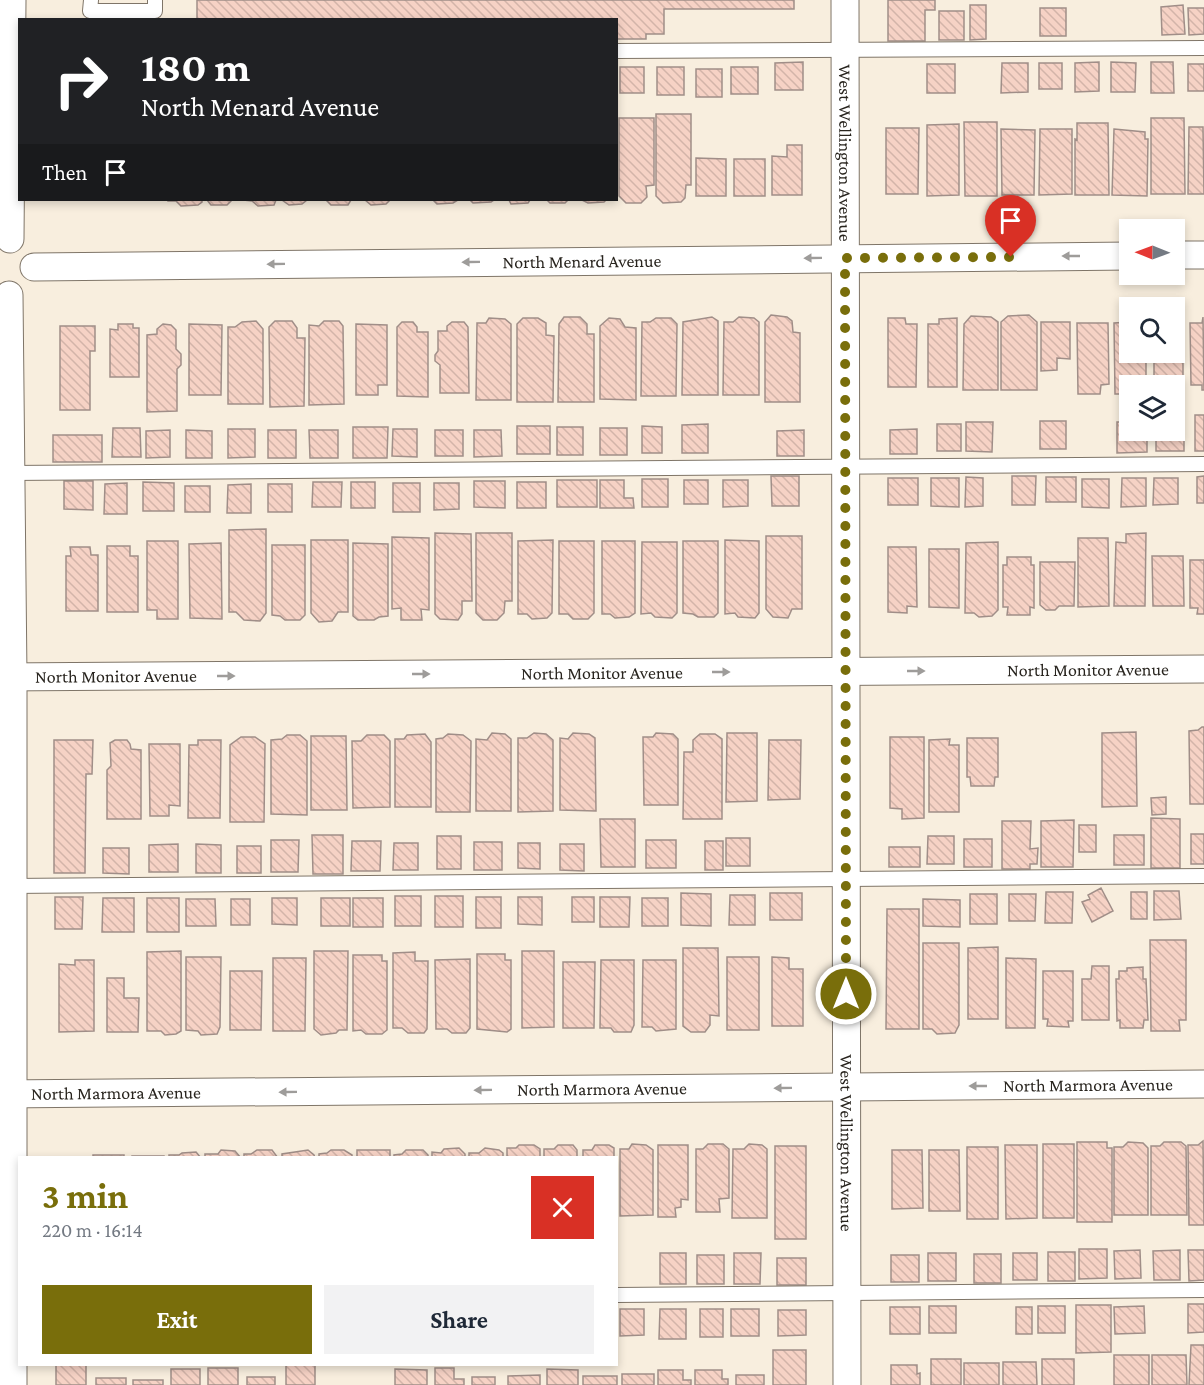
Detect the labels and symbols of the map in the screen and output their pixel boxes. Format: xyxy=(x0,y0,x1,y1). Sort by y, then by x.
street label: West Wellington Avenue xyxy=(835,64,855,242)
pin xyxy=(985,195,1036,257)
north arrow xyxy=(1119,219,1185,285)
street label: North Menard Avenue xyxy=(502,251,662,272)
one-way arrow xyxy=(1062,251,1081,261)
one-way arrow xyxy=(804,253,823,263)
one-way arrow xyxy=(462,257,481,267)
one-way arrow xyxy=(267,259,286,269)
street label: North Monitor Avenue xyxy=(1007,659,1169,680)
street label: North Monitor Avenue xyxy=(521,662,683,684)
street label: North Monitor Avenue xyxy=(35,666,197,687)
one-way arrow xyxy=(907,666,926,676)
one-way arrow xyxy=(712,667,731,677)
one-way arrow xyxy=(412,669,431,679)
one-way arrow xyxy=(217,671,236,681)
position arrow xyxy=(814,962,878,1026)
street label: West Wellington Avenue xyxy=(837,1054,857,1232)
street label: North Marmora Avenue xyxy=(1003,1074,1173,1096)
street label: North Marmora Avenue xyxy=(517,1078,687,1100)
one-way arrow xyxy=(968,1081,987,1091)
street label: North Marmora Avenue xyxy=(31,1082,201,1104)
one-way arrow xyxy=(773,1083,792,1092)
one-way arrow xyxy=(473,1085,492,1095)
one-way arrow xyxy=(278,1087,297,1097)

